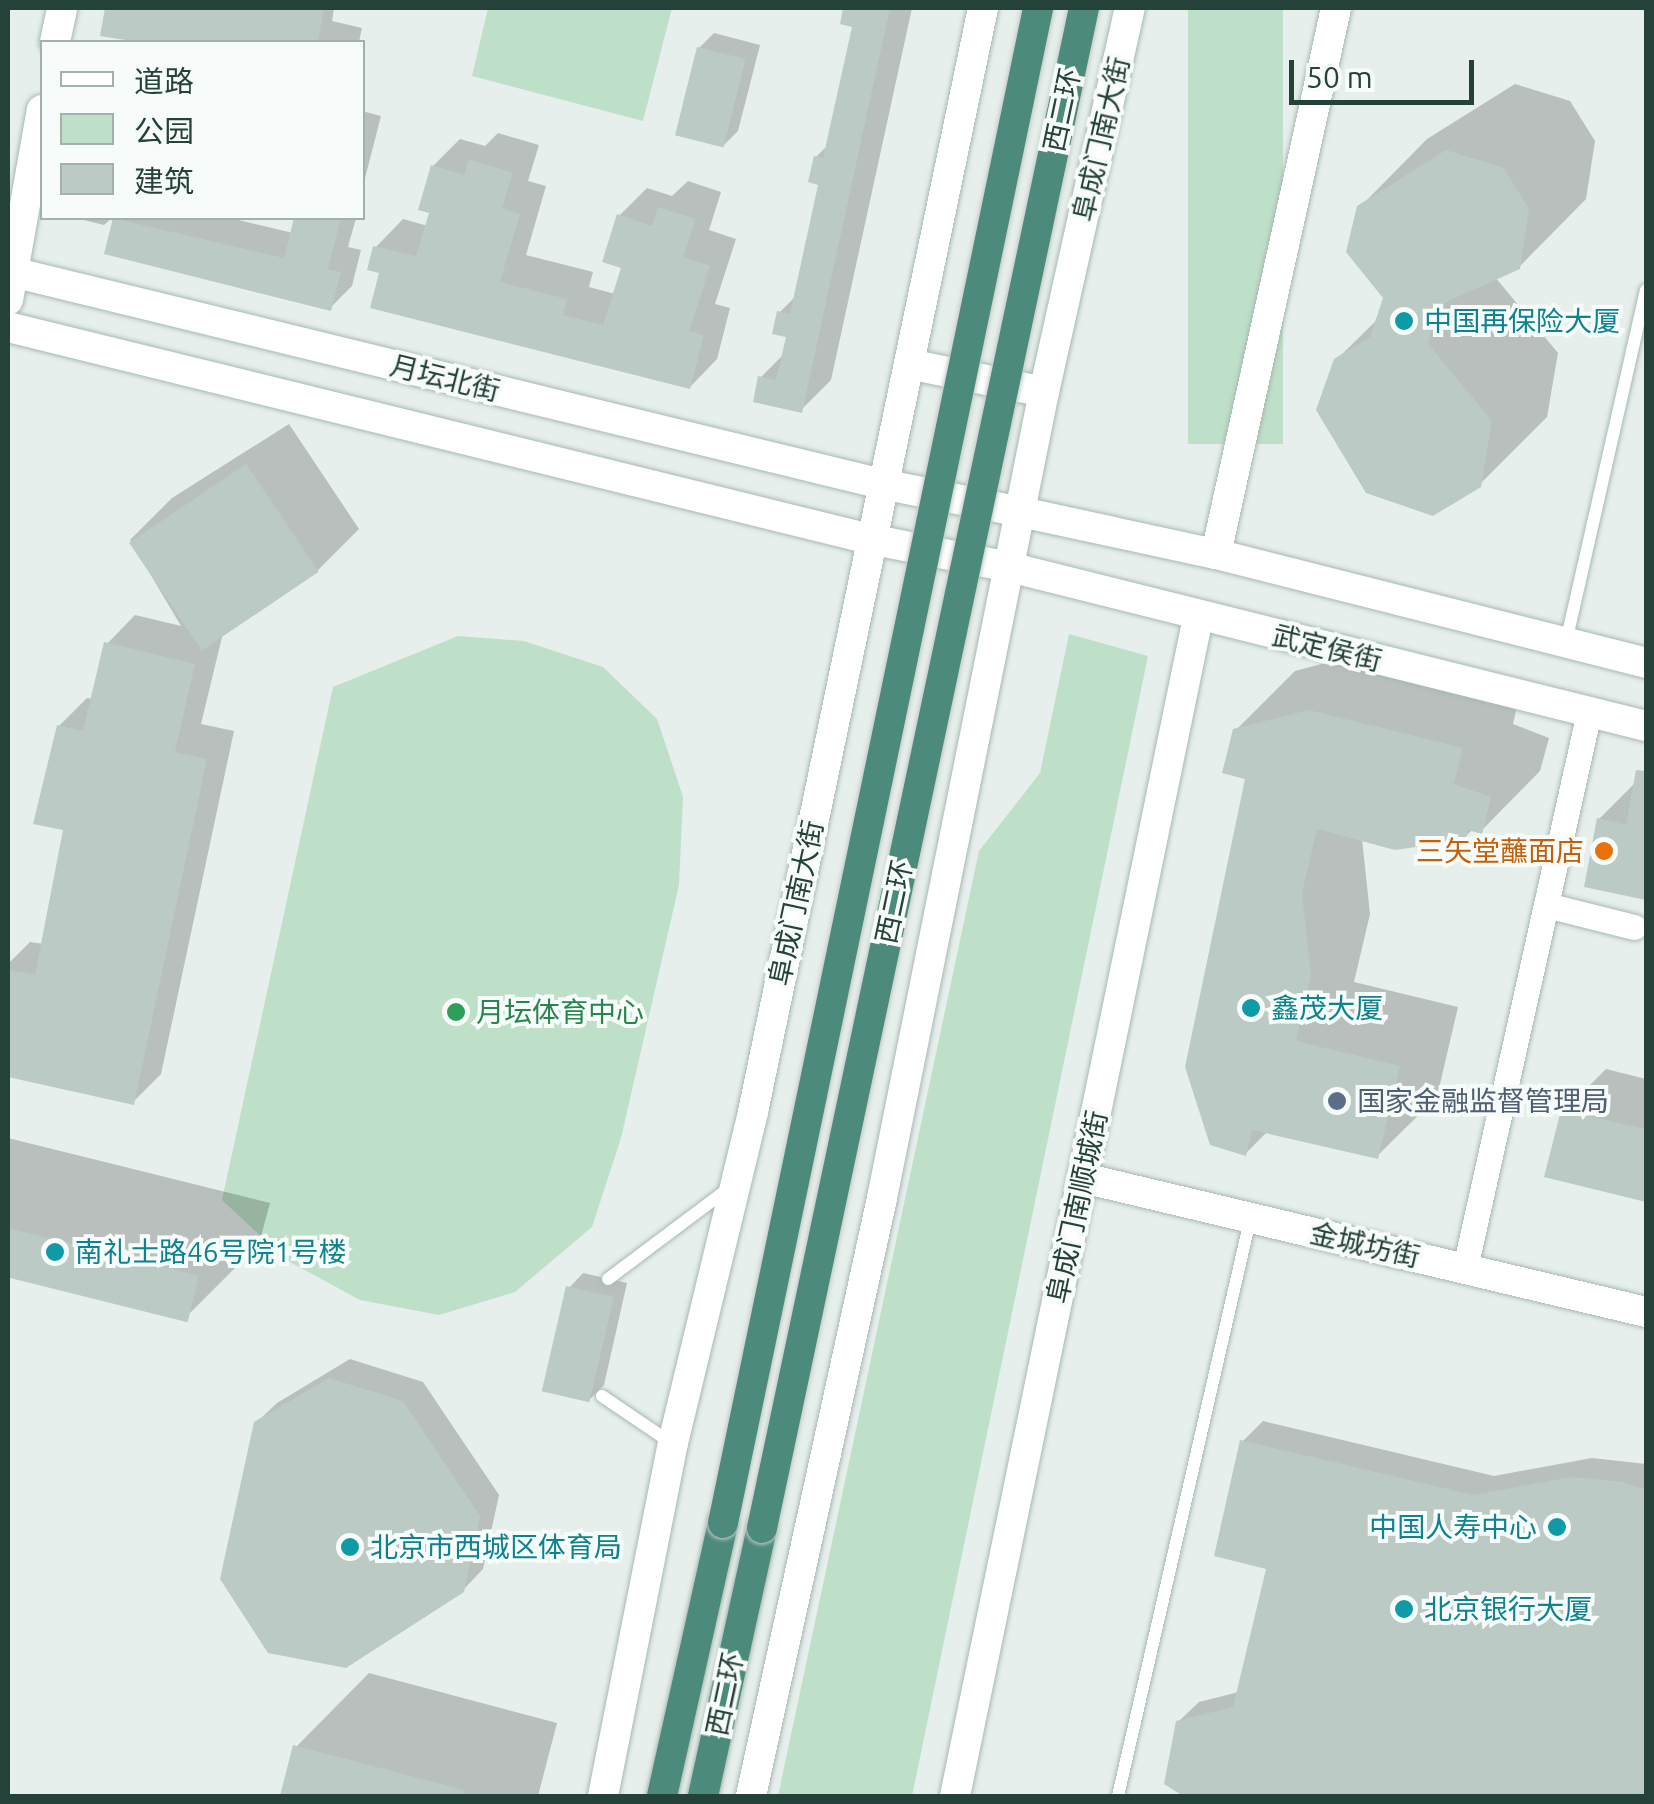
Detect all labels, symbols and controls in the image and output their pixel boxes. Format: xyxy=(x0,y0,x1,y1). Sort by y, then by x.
legend xyxy=(40,40,365,220)
scale bar xyxy=(1294,40,1479,102)
street label: 阜成门南大街 xyxy=(1066,53,1136,225)
text: 50 m xyxy=(1306,60,1373,94)
text: 道路 xyxy=(134,64,194,98)
street label: 西二环 xyxy=(1037,65,1087,155)
text: 公园 xyxy=(134,114,194,148)
text: 建筑 xyxy=(134,164,194,198)
place label: 中国再保险大厦 xyxy=(1424,304,1620,338)
marker: 中国再保险大厦 xyxy=(1393,310,1415,332)
street label: 月坛北街 xyxy=(387,348,503,408)
street label: 武定侯街 xyxy=(1269,618,1385,678)
street label: 阜成门南大街 xyxy=(762,817,830,989)
place label: 三矢堂蘸面店 xyxy=(1416,834,1584,868)
marker: 三矢堂蘸面店 xyxy=(1593,840,1615,862)
street label: 西二环 xyxy=(869,857,919,947)
place label: 鑫茂大厦 xyxy=(1271,991,1383,1025)
place label: 月坛体育中心 xyxy=(476,995,644,1029)
marker: 鑫茂大厦 xyxy=(1240,997,1262,1019)
marker: 月坛体育中心 xyxy=(445,1001,467,1023)
place label: 国家金融监督管理局 xyxy=(1357,1084,1609,1118)
marker: 国家金融监督管理局 xyxy=(1326,1090,1348,1112)
street label: 阜成门南顺城街 xyxy=(1040,1108,1114,1306)
street label: 金城坊街 xyxy=(1307,1216,1423,1274)
place label: 南礼士路46号院1号楼 xyxy=(75,1235,346,1269)
marker: 南礼士路46号院1号楼 xyxy=(44,1241,66,1263)
place label: 中国人寿中心 xyxy=(1369,1510,1537,1544)
marker: 中国人寿中心 xyxy=(1546,1516,1568,1538)
place label: 北京市西城区体育局 xyxy=(370,1530,622,1564)
marker: 北京市西城区体育局 xyxy=(339,1536,361,1558)
place label: 北京银行大厦 xyxy=(1424,1592,1592,1626)
marker: 北京银行大厦 xyxy=(1393,1598,1415,1620)
street label: 西二环 xyxy=(700,1649,750,1739)

